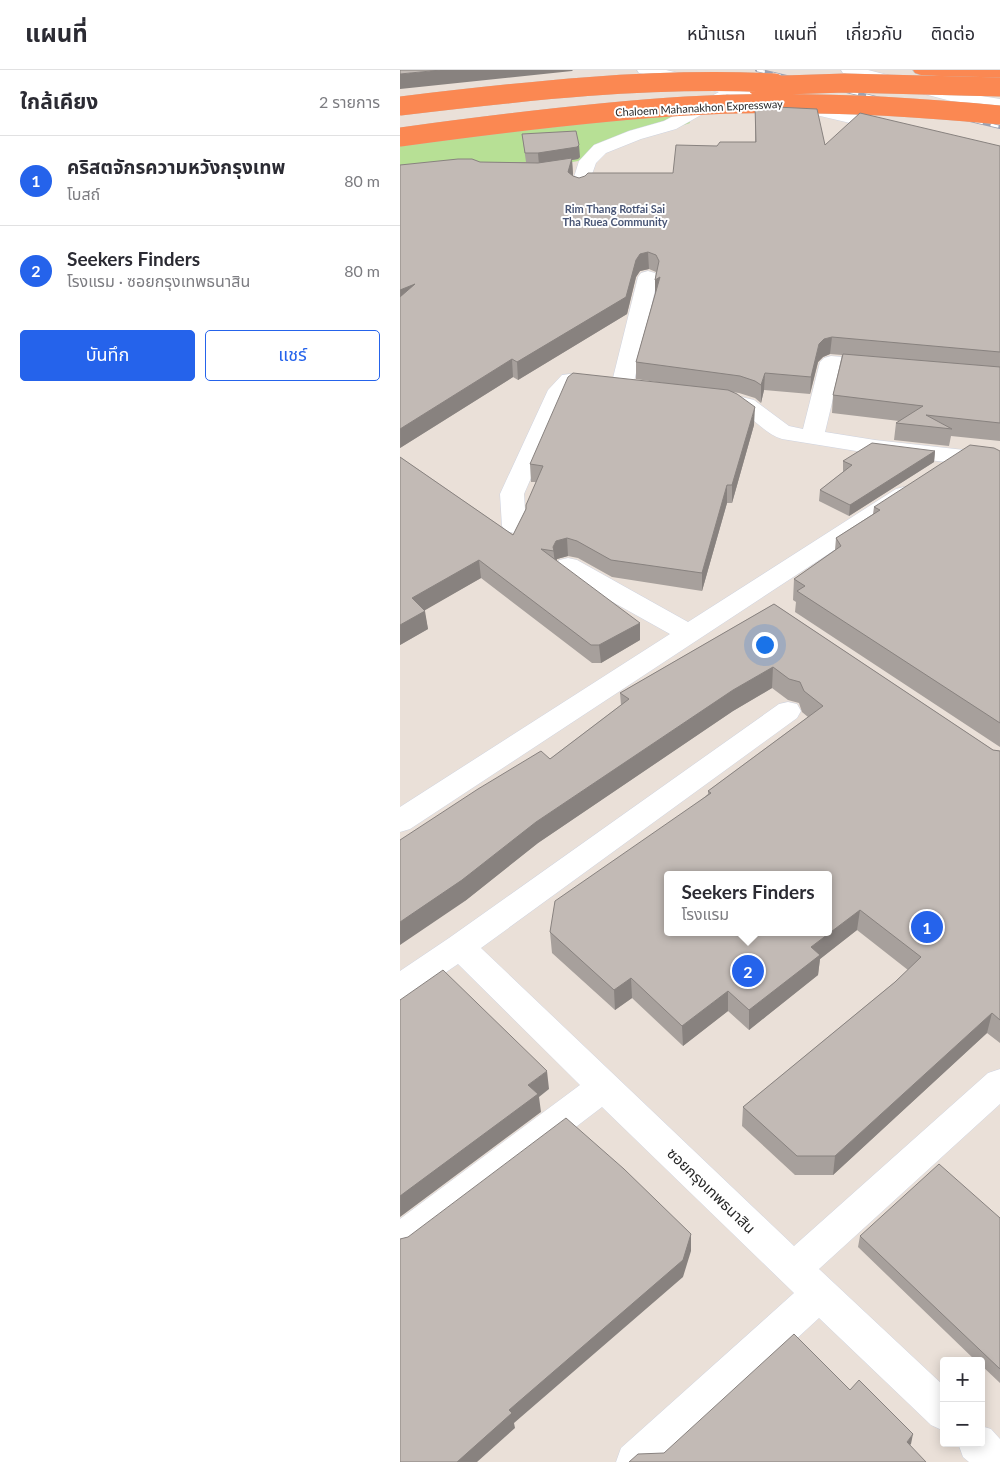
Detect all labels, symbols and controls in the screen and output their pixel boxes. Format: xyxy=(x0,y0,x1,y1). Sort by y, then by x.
text: แผนที่ xyxy=(25,18,88,47)
text: หน้าแรก xyxy=(687,22,745,44)
text: แผนที่ xyxy=(773,22,817,44)
text: เกี่ยวกับ xyxy=(845,22,903,44)
text: ติดต่อ xyxy=(931,22,975,44)
text: ใกล้เคียง xyxy=(20,88,98,113)
text: 2 รายการ xyxy=(319,92,380,111)
street label: Chaloem Mahanakhon Expressway xyxy=(615,97,783,118)
text: คริสตจักรความหวังกรุงเทพ xyxy=(67,155,285,178)
text: 1 xyxy=(31,171,41,190)
text: 80 m xyxy=(344,171,380,190)
text: โบสถ์ xyxy=(67,184,100,203)
district label: Rim Thang Rotfai Sai Tha Ruea Community xyxy=(562,202,668,228)
text: Seekers Finders xyxy=(67,247,200,270)
text: 2 xyxy=(31,261,41,280)
text: 80 m xyxy=(344,261,380,280)
text: โรงแรม · ซอยกรุงเทพธนาสิน xyxy=(67,271,250,290)
button: บันทึก xyxy=(20,330,195,381)
button: แชร์ xyxy=(205,330,380,381)
your location xyxy=(752,632,778,658)
popup xyxy=(664,871,832,936)
text: Seekers Finders xyxy=(681,880,815,903)
text: โรงแรม xyxy=(681,904,729,923)
pin: 1 xyxy=(911,908,943,946)
pin: 2 xyxy=(732,952,764,990)
street label: ซอยกรุงเทพธนาสิน xyxy=(663,1144,759,1238)
map controls xyxy=(940,1357,985,1447)
button: + xyxy=(940,1357,985,1402)
button: − xyxy=(940,1402,985,1447)

